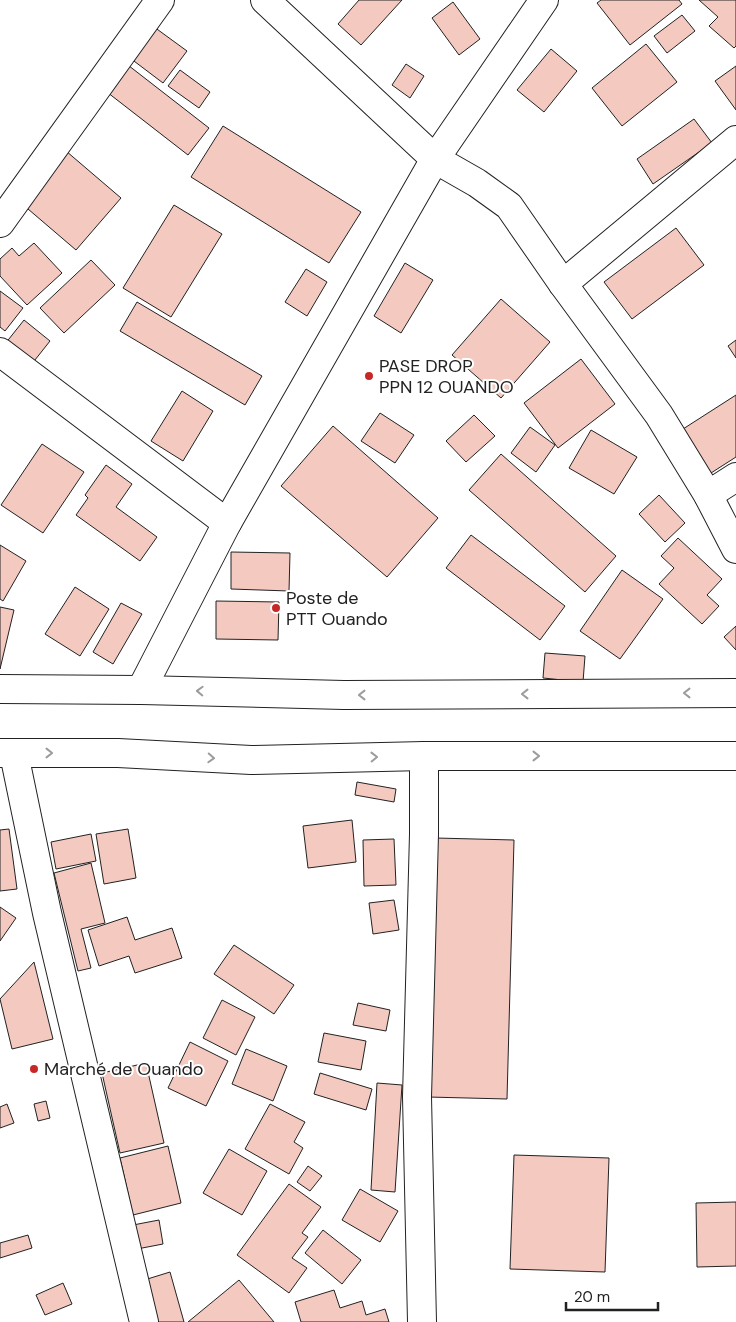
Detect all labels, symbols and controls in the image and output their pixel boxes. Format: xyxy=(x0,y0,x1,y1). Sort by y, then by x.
place label: PASE DROP PPN 12 OUANDO xyxy=(379,354,514,399)
marker: PASE DROP PPN 12 OUANDO xyxy=(363,370,375,382)
place label: Poste de PTT Ouando xyxy=(286,586,388,631)
marker: Poste de PTT Ouando xyxy=(270,602,282,614)
one-way arrow xyxy=(196,686,204,697)
one-way arrow xyxy=(683,688,691,698)
one-way arrow xyxy=(521,689,528,699)
one-way arrow xyxy=(358,690,366,700)
one-way arrow xyxy=(45,748,53,758)
one-way arrow xyxy=(532,751,540,761)
one-way arrow xyxy=(207,752,215,763)
one-way arrow xyxy=(370,752,378,762)
place label: Marché de Ouando xyxy=(44,1057,204,1081)
marker: Marché de Ouando xyxy=(28,1063,40,1075)
scale bar xyxy=(566,1280,658,1312)
text: 20 m xyxy=(574,1287,610,1307)

